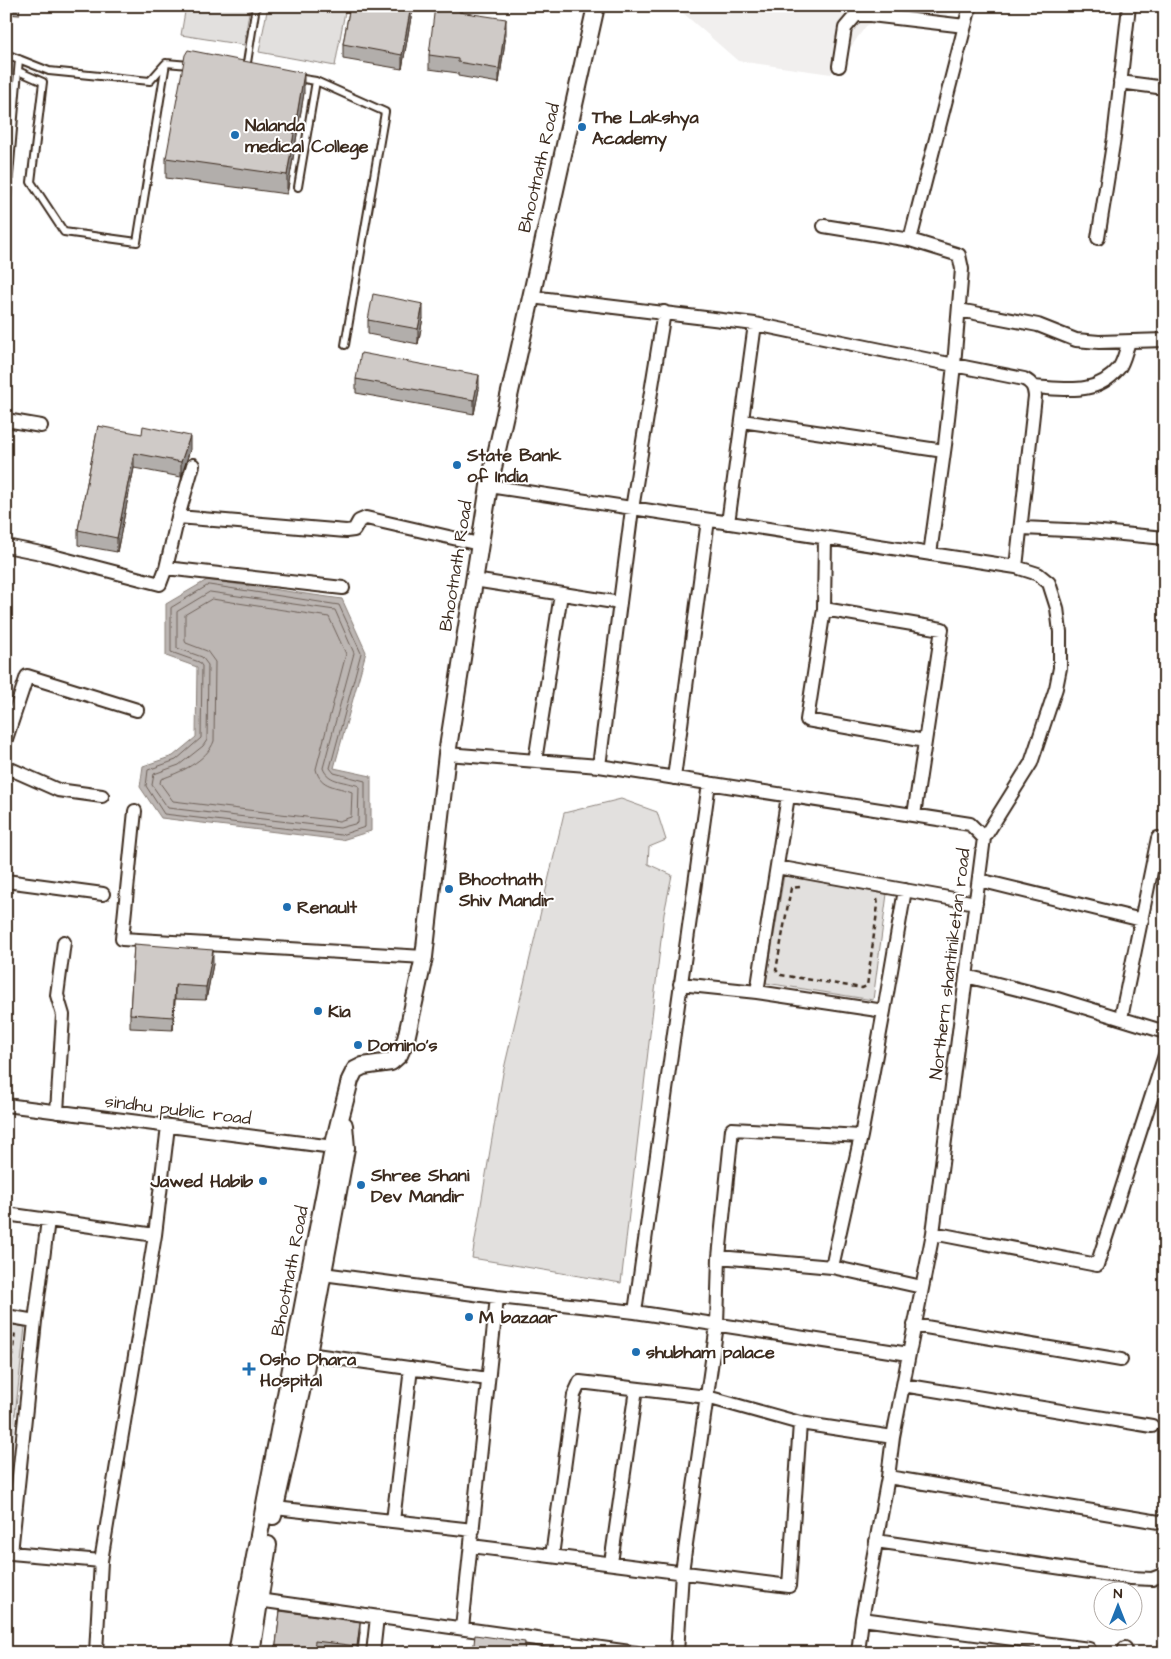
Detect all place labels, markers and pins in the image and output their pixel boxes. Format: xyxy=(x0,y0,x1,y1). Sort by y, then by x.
place label: The Lakshya Academy xyxy=(591,105,700,152)
place label: Nalanda medical College xyxy=(245,113,369,160)
marker: The Lakshya Academy xyxy=(576,121,588,133)
marker: Nalanda medical College xyxy=(229,129,241,141)
place label: State Bank of India xyxy=(466,443,562,489)
marker: State Bank of India xyxy=(451,459,463,471)
place label: Bhootnath Shiv Mandir xyxy=(458,867,554,913)
marker: Bhootnath Shiv Mandir xyxy=(443,883,455,895)
place label: Renault xyxy=(297,895,358,920)
marker: Renault xyxy=(281,901,293,913)
place label: Kia xyxy=(328,999,352,1024)
marker: Kia xyxy=(312,1005,324,1017)
place label: Domino's xyxy=(368,1033,438,1058)
marker: Domino's xyxy=(352,1039,364,1051)
place label: Shree Shani Dev Mandir xyxy=(370,1163,470,1209)
place label: Jawed Habib xyxy=(150,1169,254,1194)
marker: Jawed Habib xyxy=(257,1175,269,1187)
marker: Shree Shani Dev Mandir xyxy=(355,1179,367,1191)
place label: M bazaar xyxy=(479,1305,558,1330)
marker: M bazaar xyxy=(463,1311,475,1323)
place label: shubham palace xyxy=(646,1340,775,1365)
marker: shubham palace xyxy=(630,1346,642,1358)
place label: Osho Dhara Hospital xyxy=(260,1347,357,1393)
marker: Osho Dhara Hospital xyxy=(242,1362,256,1376)

